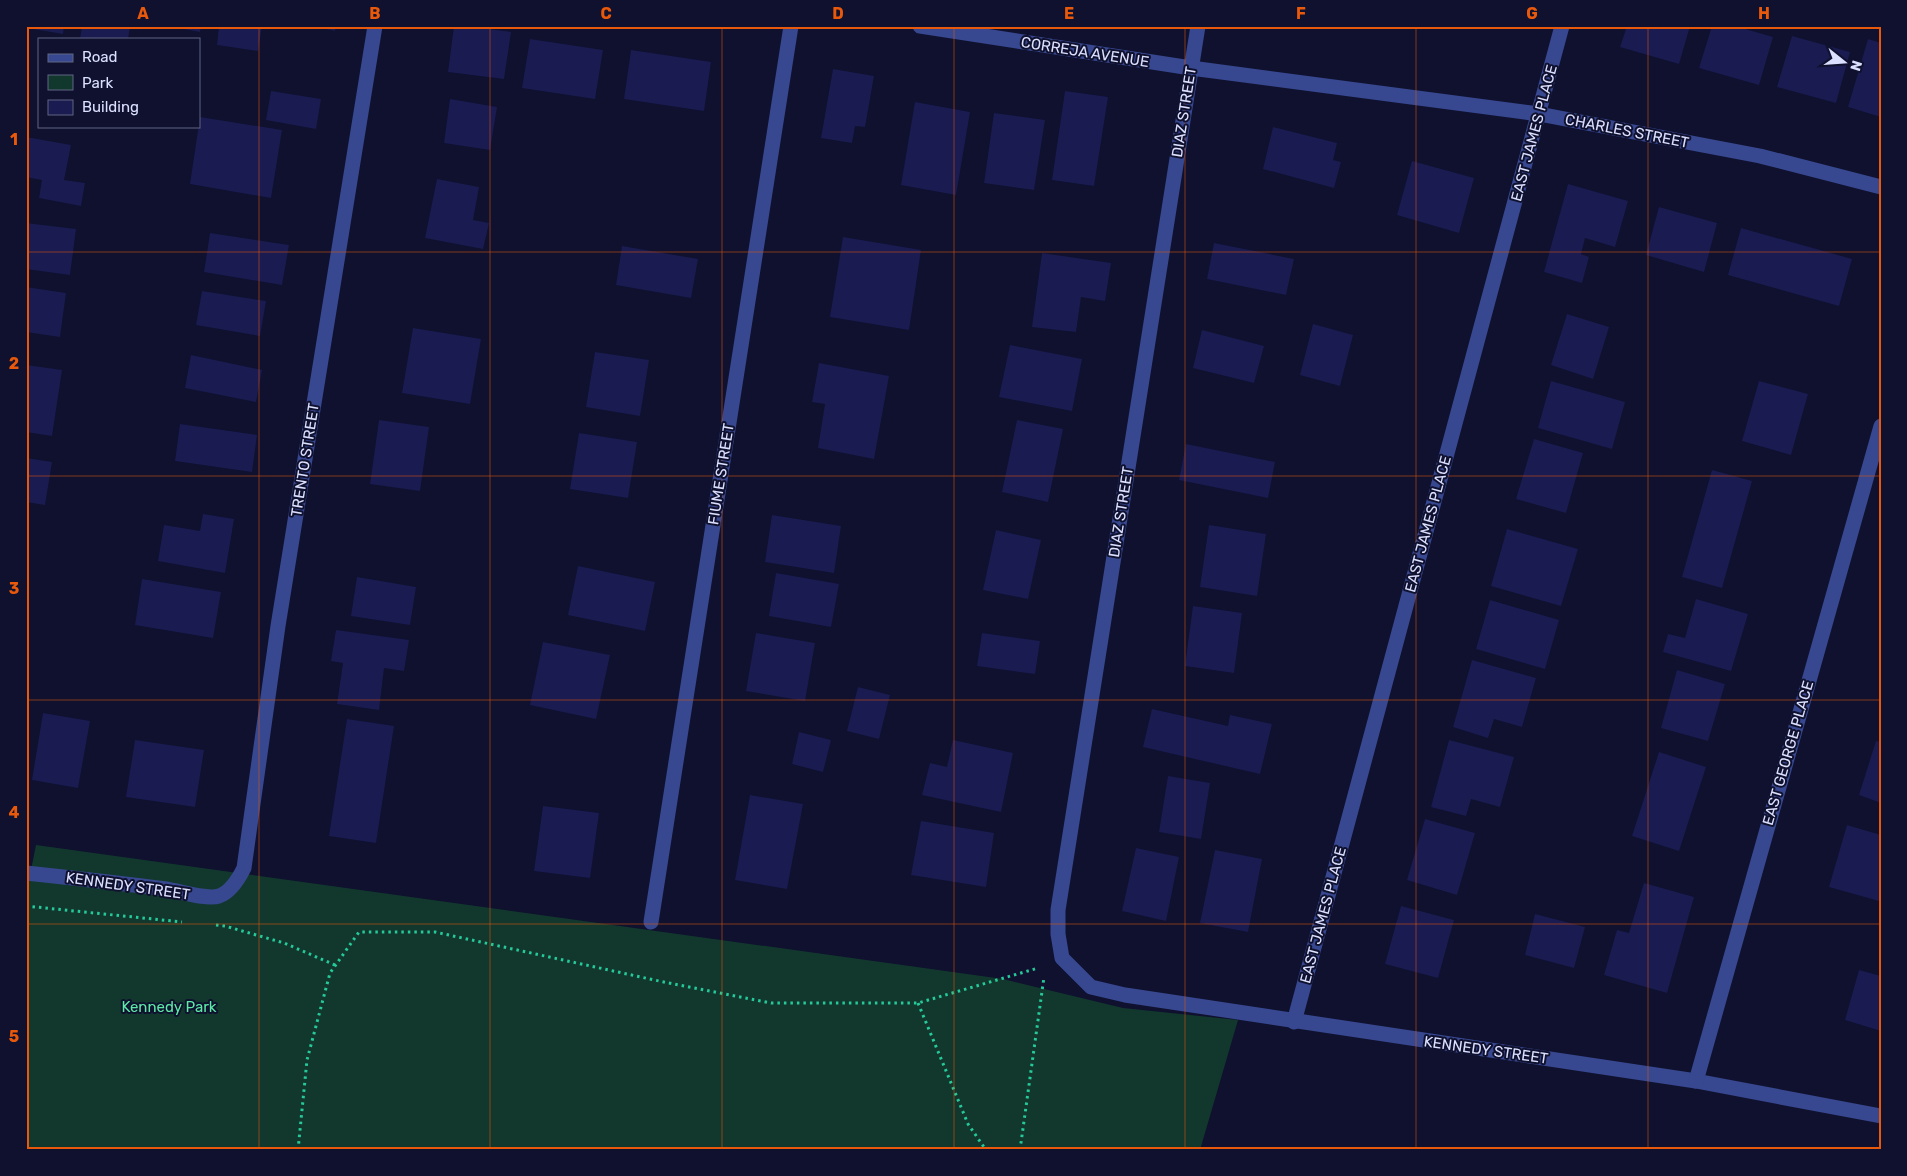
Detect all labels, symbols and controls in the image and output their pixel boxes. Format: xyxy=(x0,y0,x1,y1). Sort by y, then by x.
text: A xyxy=(137,4,149,23)
text: B xyxy=(369,4,381,23)
text: C xyxy=(600,4,612,23)
text: D xyxy=(832,4,844,23)
text: E xyxy=(1064,4,1074,23)
text: F xyxy=(1296,4,1306,23)
text: G xyxy=(1526,4,1538,23)
text: H xyxy=(1758,4,1770,23)
street label: CORREJA AVENUE xyxy=(1020,33,1150,71)
legend xyxy=(38,38,200,128)
north arrow xyxy=(1820,38,1870,88)
text: Road xyxy=(82,48,118,66)
text: N xyxy=(1846,58,1866,73)
street label: EAST JAMES PLACE xyxy=(1507,63,1561,203)
street label: DIAZ STREET xyxy=(1168,65,1200,159)
text: Park xyxy=(82,74,113,92)
text: Building xyxy=(82,98,139,116)
street label: CHARLES STREET xyxy=(1564,110,1691,152)
text: 1 xyxy=(10,130,18,149)
text: 2 xyxy=(9,354,19,373)
street label: TRENTO STREET xyxy=(287,402,323,518)
street label: FIUME STREET xyxy=(704,422,738,526)
street label: EAST JAMES PLACE xyxy=(1401,454,1455,594)
street label: DIAZ STREET xyxy=(1105,465,1137,559)
text: 3 xyxy=(9,579,19,598)
street label: EAST GEORGE PLACE xyxy=(1759,679,1817,827)
text: 4 xyxy=(9,803,20,822)
street label: EAST JAMES PLACE xyxy=(1296,845,1350,985)
street label: KENNEDY STREET xyxy=(65,868,192,904)
park label: Kennedy Park xyxy=(121,998,217,1016)
text: 5 xyxy=(9,1027,19,1046)
street label: KENNEDY STREET xyxy=(1423,1032,1550,1068)

